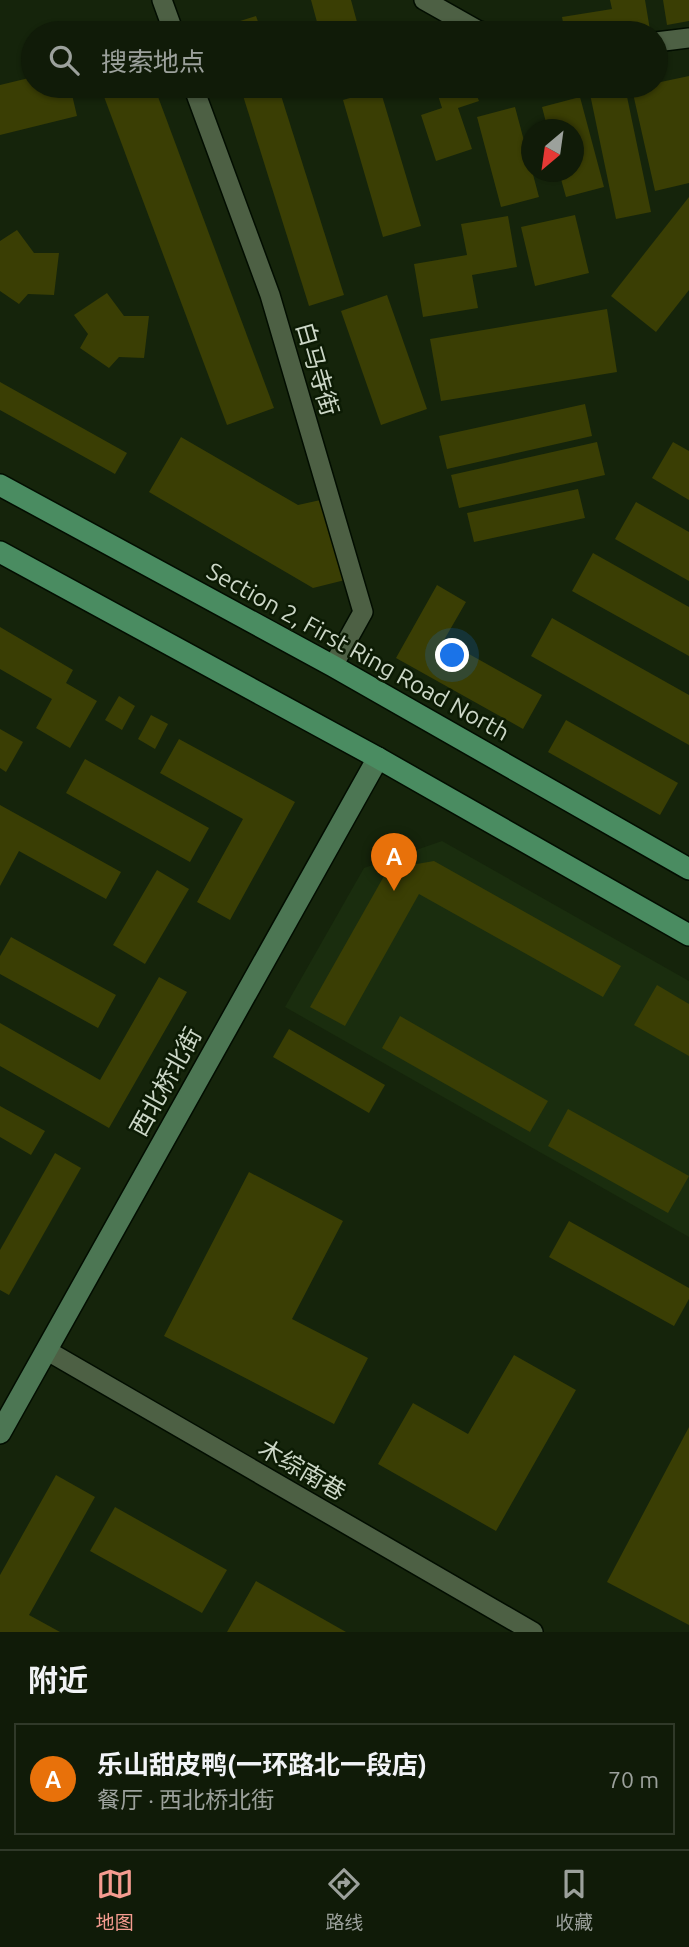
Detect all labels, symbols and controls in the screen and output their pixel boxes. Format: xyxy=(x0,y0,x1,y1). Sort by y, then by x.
search box xyxy=(21,21,668,98)
icon: search xyxy=(45,41,83,79)
text: 搜索地点 xyxy=(101,47,205,76)
north arrow xyxy=(521,119,584,182)
street label: 白马寺街 xyxy=(291,319,344,419)
street label: Section 2, First Ring Road North xyxy=(202,557,514,746)
your location xyxy=(435,638,469,672)
pin: A xyxy=(371,833,417,891)
street label: 西北桥北街 xyxy=(125,1023,206,1141)
street label: 木综南巷 xyxy=(254,1434,351,1505)
text: 附近 xyxy=(28,1663,88,1697)
text: 乐山甜皮鸭(一环路北一段店) xyxy=(97,1750,427,1779)
text: A xyxy=(45,1767,61,1792)
text: 70 m xyxy=(608,1767,659,1792)
text: 餐厅 · 西北桥北街 xyxy=(97,1787,274,1812)
tab: 地图 xyxy=(96,1865,134,1934)
tab: 路线 xyxy=(325,1865,363,1934)
tab: 收藏 xyxy=(555,1865,593,1934)

